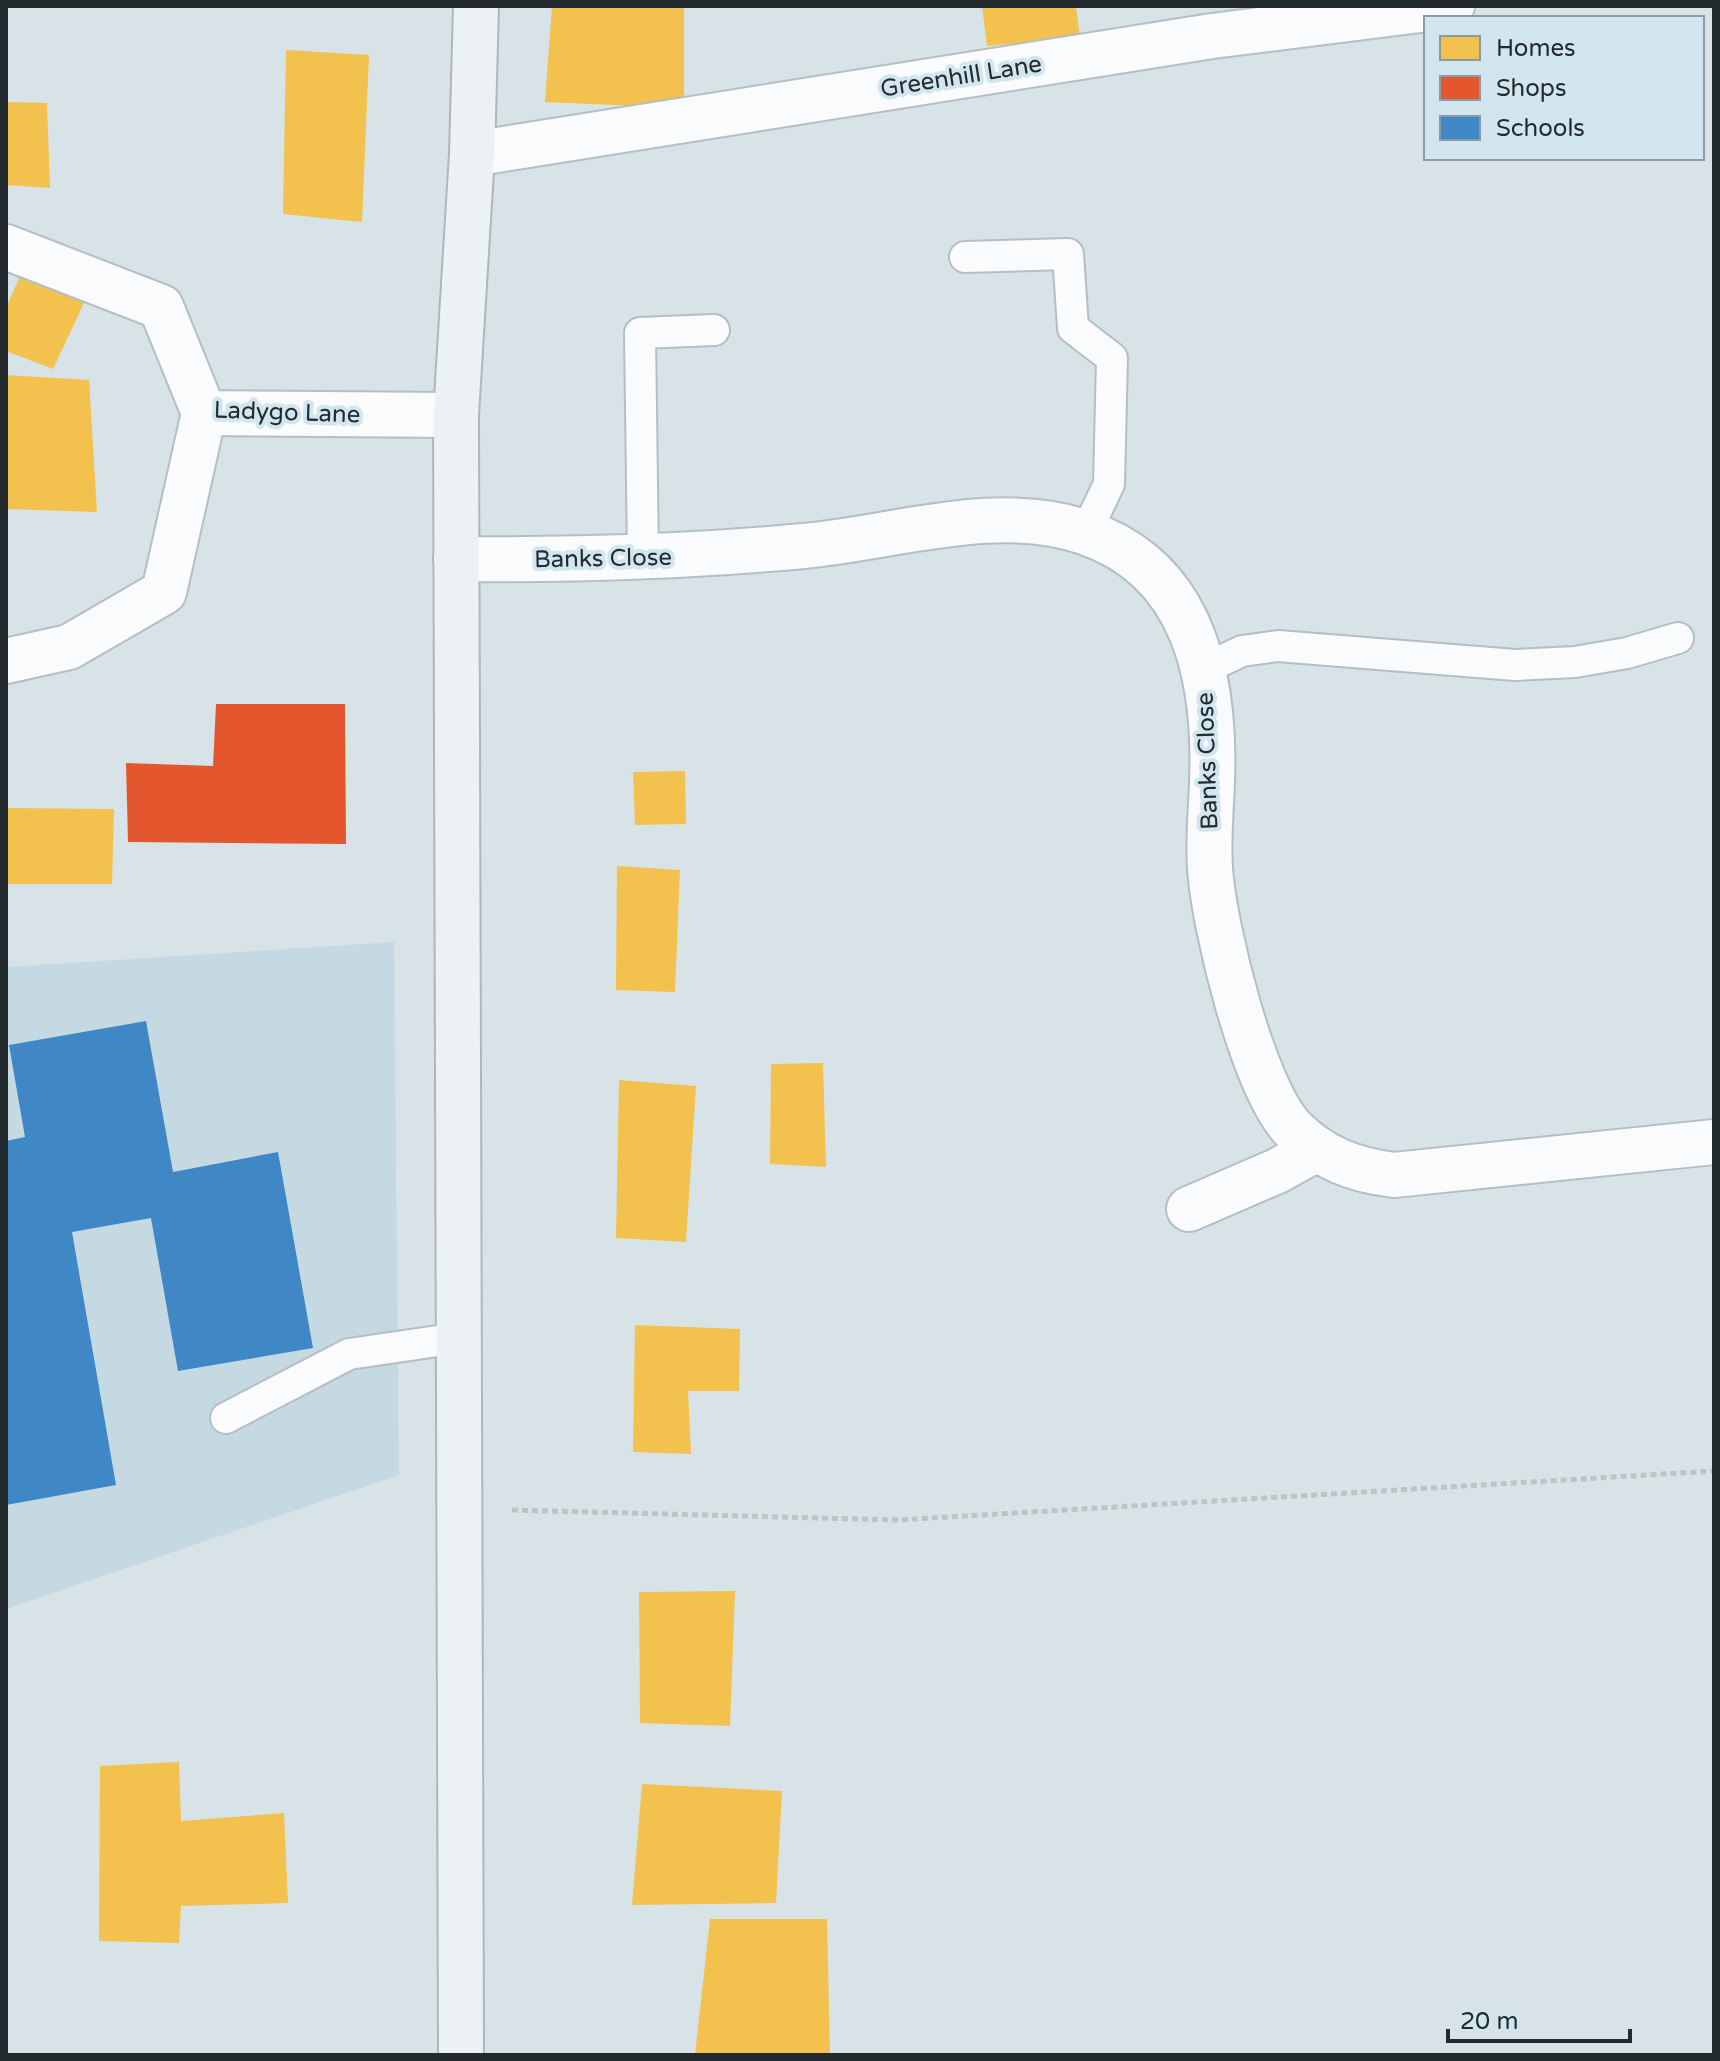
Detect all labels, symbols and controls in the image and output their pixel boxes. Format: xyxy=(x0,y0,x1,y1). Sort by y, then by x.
legend xyxy=(1424,16,1704,160)
text: Homes xyxy=(1496,34,1576,63)
street label: Greenhill Lane xyxy=(878,49,1044,104)
text: Shops xyxy=(1496,74,1566,103)
text: Schools xyxy=(1496,114,1585,143)
street label: Ladygo Lane xyxy=(213,395,361,430)
street label: Banks Close xyxy=(534,543,672,574)
street label: Banks Close xyxy=(1191,692,1224,830)
scale bar xyxy=(1448,1993,1630,2043)
text: 20 m xyxy=(1460,2007,1518,2036)

